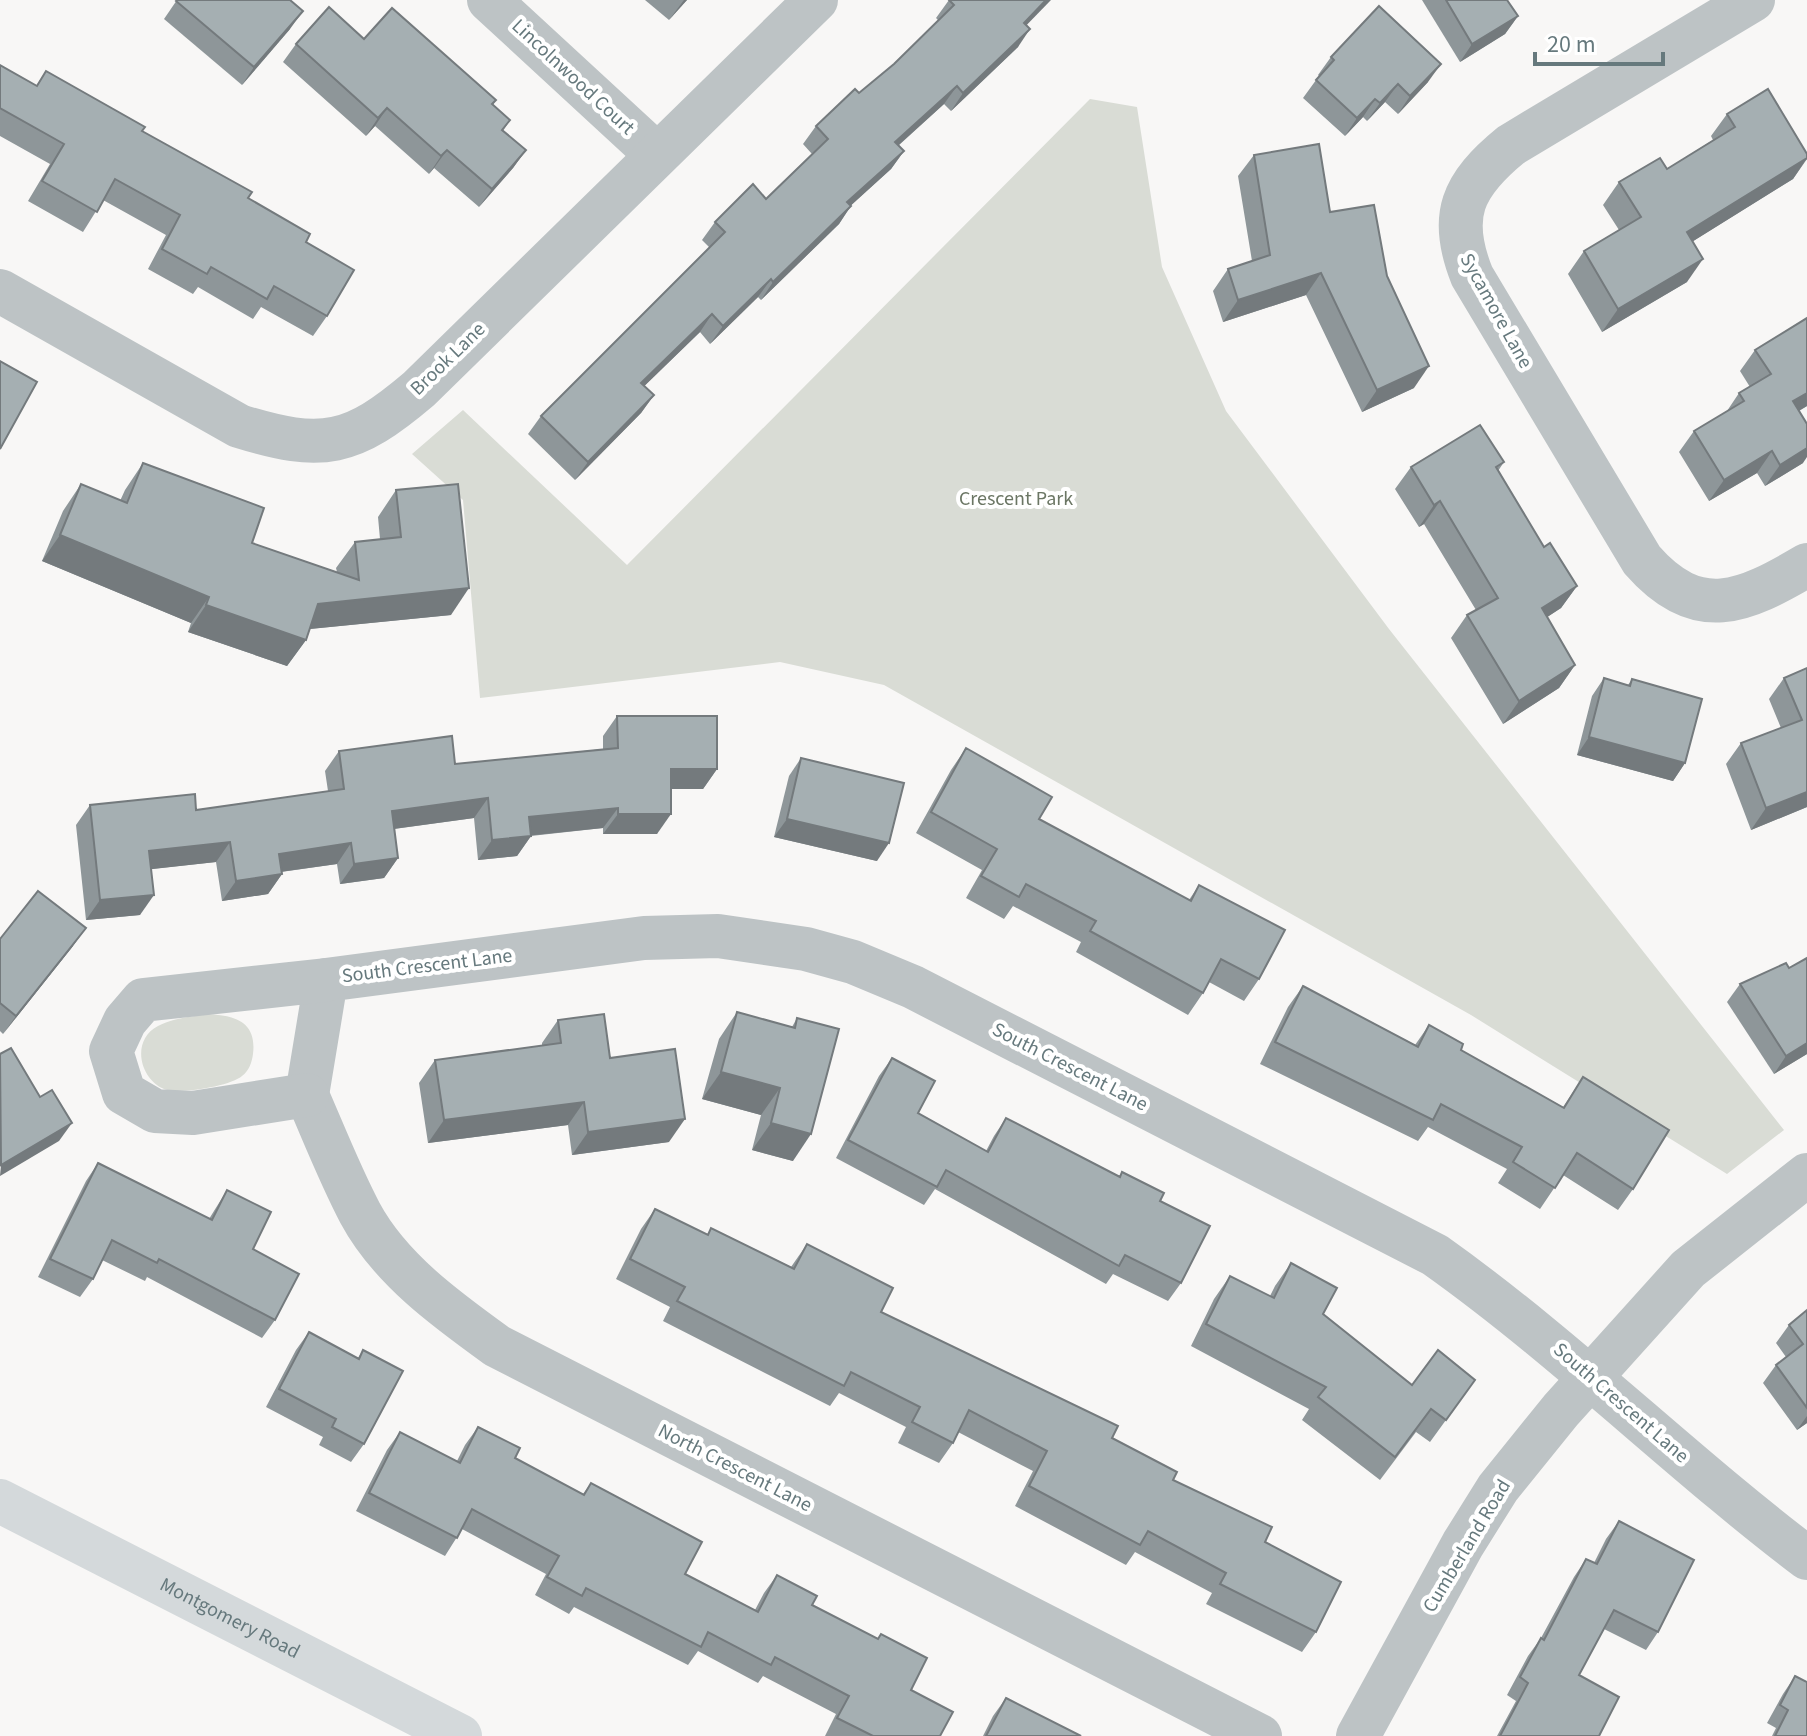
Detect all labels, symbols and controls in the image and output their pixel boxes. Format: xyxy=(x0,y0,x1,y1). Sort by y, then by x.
street label: Lincolnwood Court xyxy=(505,13,641,142)
scale bar xyxy=(1535,16,1663,66)
text: 20 m xyxy=(1547,27,1596,62)
street label: Sycamore Lane xyxy=(1453,248,1539,374)
street label: Brook Lane xyxy=(404,316,492,402)
park label: Crescent Park xyxy=(959,485,1073,513)
street label: South Crescent Lane xyxy=(340,942,514,990)
street label: South Crescent Lane xyxy=(987,1016,1153,1118)
street label: South Crescent Lane xyxy=(1547,1336,1695,1470)
street label: North Crescent Lane xyxy=(653,1417,817,1519)
street label: Cumberland Road xyxy=(1416,1474,1518,1618)
street label: Montgomery Road xyxy=(155,1571,305,1666)

